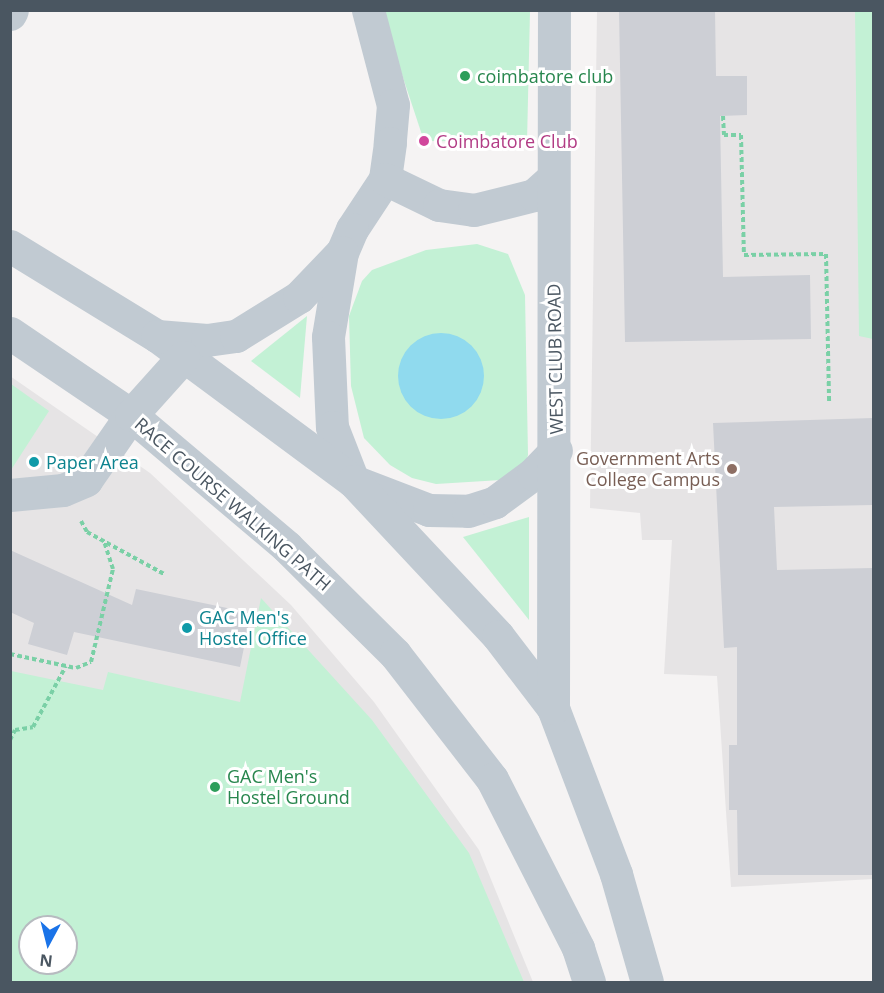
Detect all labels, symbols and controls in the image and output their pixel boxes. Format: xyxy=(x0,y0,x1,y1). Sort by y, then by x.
place label: coimbatore club xyxy=(477,65,613,87)
marker: coimbatore club xyxy=(458,69,472,83)
place label: Coimbatore Club xyxy=(436,130,578,152)
marker: Coimbatore Club xyxy=(417,134,431,148)
street label: WEST CLUB ROAD xyxy=(543,283,567,435)
street label: RACE COURSE WALKING PATH xyxy=(131,413,335,595)
place label: Government Arts College Campus xyxy=(576,448,720,490)
place label: Paper Area xyxy=(46,451,139,473)
marker: Paper Area xyxy=(27,455,41,469)
marker: Government Arts College Campus xyxy=(725,462,739,476)
place label: GAC Men's Hostel Office xyxy=(199,607,307,650)
marker: GAC Men's Hostel Office xyxy=(180,621,194,635)
place label: GAC Men's Hostel Ground xyxy=(227,766,350,808)
marker: GAC Men's Hostel Ground xyxy=(208,780,222,794)
north arrow xyxy=(18,915,78,975)
text: N xyxy=(38,949,54,973)

